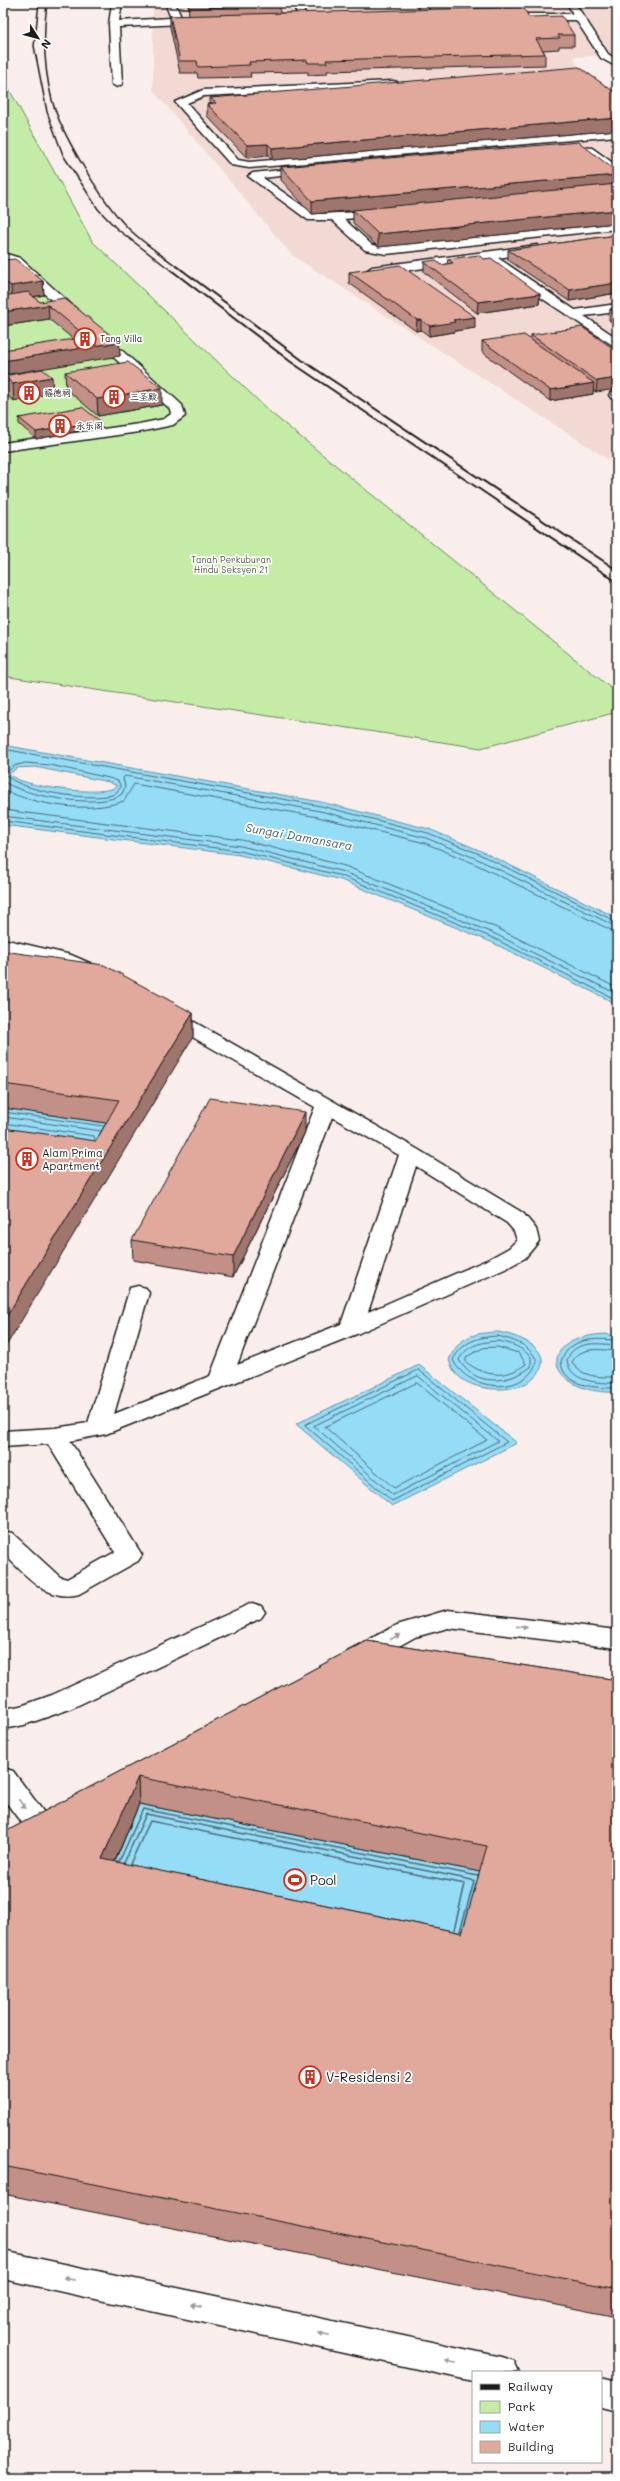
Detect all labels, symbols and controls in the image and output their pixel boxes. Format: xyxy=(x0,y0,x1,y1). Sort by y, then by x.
north arrow xyxy=(18,18,58,58)
text: N xyxy=(38,36,55,52)
building icon: Tang Villa xyxy=(72,326,98,352)
place label: Tang Villa xyxy=(100,333,143,344)
building icon: 福德祠 xyxy=(16,380,42,406)
building icon: 三圣殿 xyxy=(101,384,127,410)
place label: 福德祠 xyxy=(44,387,71,398)
place label: 三圣殿 xyxy=(130,391,157,402)
building icon: 永乐阁 xyxy=(47,413,73,439)
place label: 永乐阁 xyxy=(76,420,103,431)
park label: Tanah Perkuburan Hindu Seksyen 21 xyxy=(191,554,271,575)
water label: Sungai Damansara xyxy=(245,819,354,853)
place label: Alam Prima Apartment xyxy=(42,1145,103,1173)
building icon: Alam Prima Apartment xyxy=(14,1146,40,1172)
one-way arrow xyxy=(516,1624,528,1630)
one-way arrow xyxy=(389,1634,401,1640)
one-way arrow xyxy=(18,1798,26,1809)
sports icon: Pool xyxy=(282,1867,308,1893)
place label: Pool xyxy=(310,1871,337,1888)
building icon: V-Residensi 2 xyxy=(297,2064,323,2090)
place label: V-Residensi 2 xyxy=(326,2068,412,2085)
one-way arrow xyxy=(63,2276,75,2282)
one-way arrow xyxy=(190,2303,203,2309)
one-way arrow xyxy=(317,2330,330,2336)
one-way arrow xyxy=(445,2357,457,2363)
legend xyxy=(472,2371,602,2463)
text: Railway xyxy=(508,2378,553,2394)
text: Park xyxy=(508,2398,535,2414)
text: Water xyxy=(508,2418,545,2434)
text: Building xyxy=(508,2438,554,2454)

